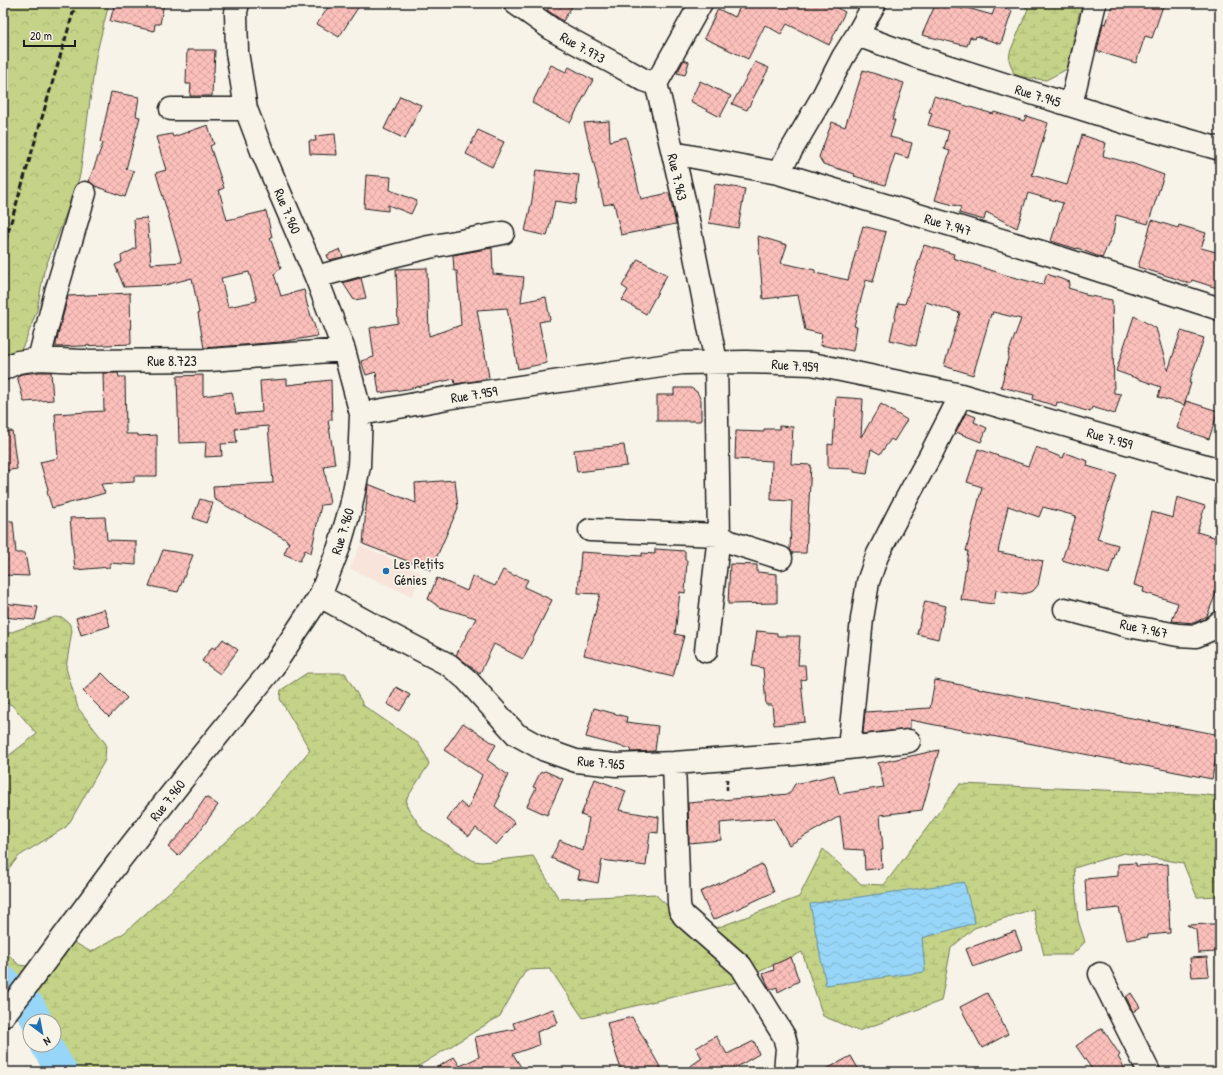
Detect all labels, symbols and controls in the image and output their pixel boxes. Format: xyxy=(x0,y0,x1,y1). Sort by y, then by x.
scale bar xyxy=(24,22,75,48)
text: 20 m xyxy=(30,27,52,44)
street label: Rue 7.973 xyxy=(557,27,609,67)
street label: Rue 7.945 xyxy=(1013,79,1063,111)
street label: Rue 7.963 xyxy=(663,152,693,202)
street label: Rue 7.960 xyxy=(270,185,306,237)
street label: Rue 7.947 xyxy=(922,208,974,240)
street label: Rue 8.723 xyxy=(147,351,197,370)
street label: Rue 7.959 xyxy=(771,354,819,376)
street label: Rue 7.959 xyxy=(449,381,499,407)
street label: Rue 7.959 xyxy=(1085,422,1135,454)
street label: Rue 7.960 xyxy=(326,505,358,557)
place label: Les Petits Génies xyxy=(394,554,444,589)
marker: Les Petits Génies xyxy=(381,566,391,576)
street label: Rue 7.967 xyxy=(1118,614,1170,642)
street label: Rue 7.965 xyxy=(577,750,625,774)
street label: Rue 7.960 xyxy=(145,775,189,825)
north arrow xyxy=(22,1013,62,1053)
text: N xyxy=(41,1034,53,1049)

